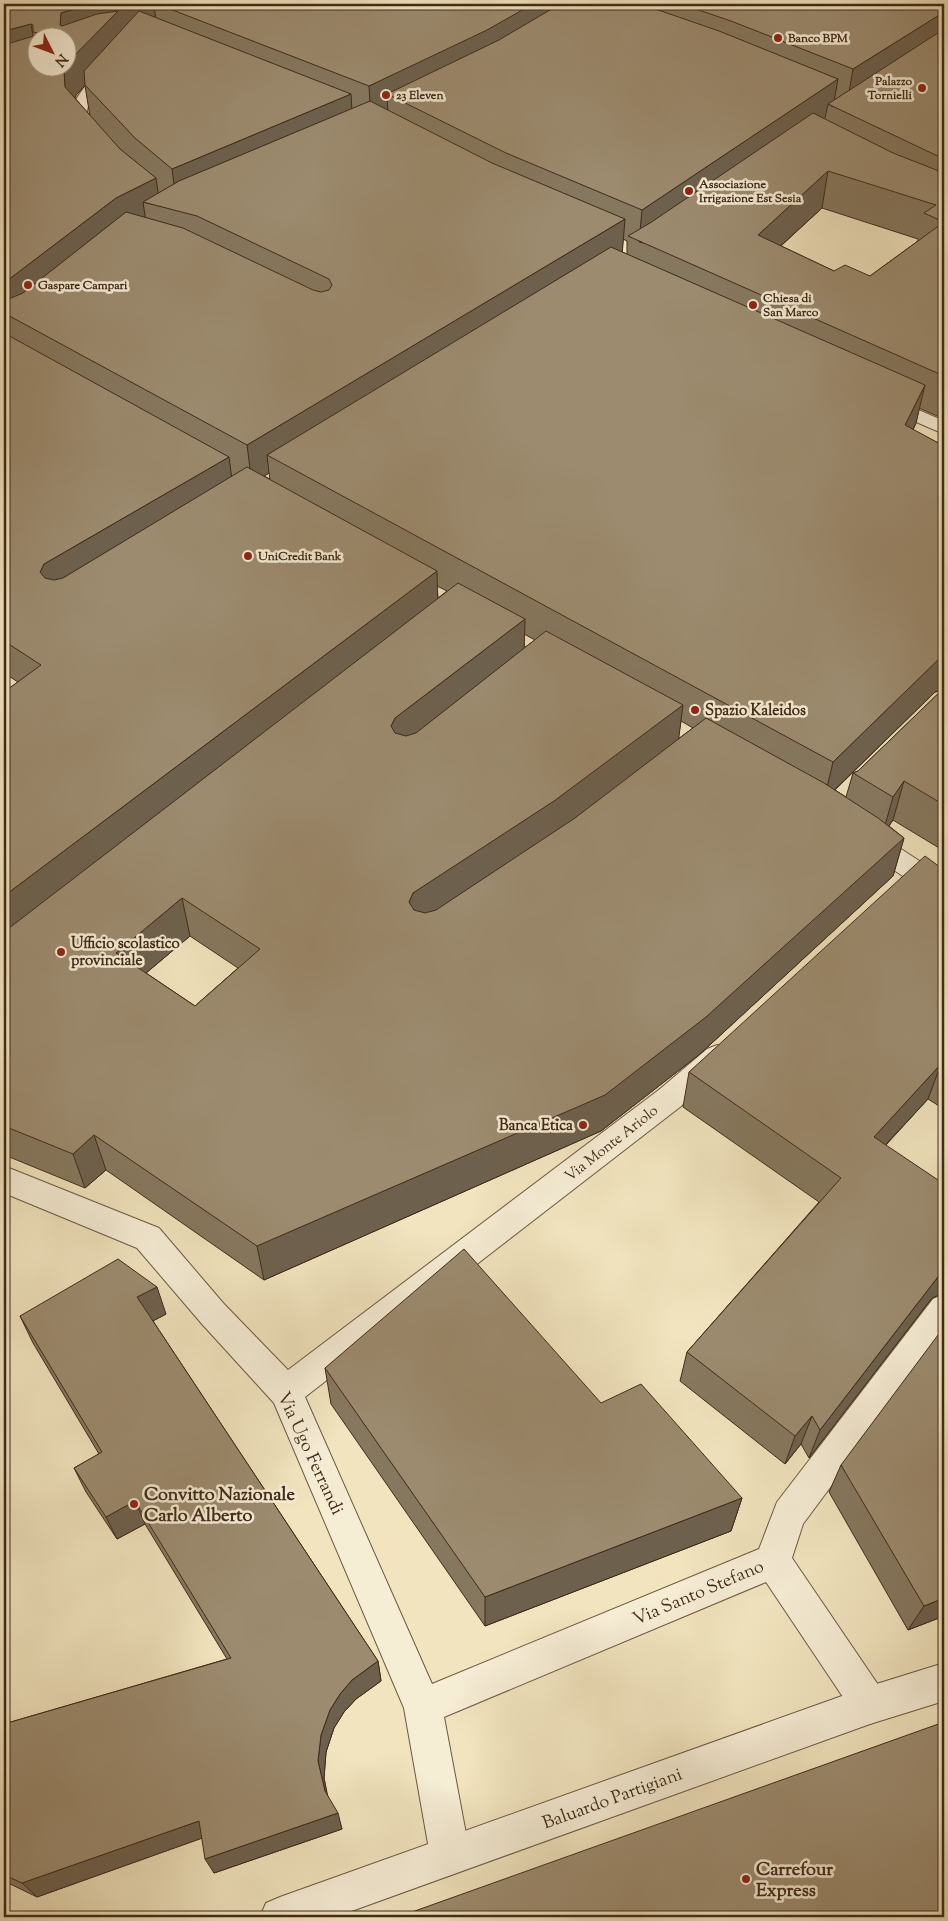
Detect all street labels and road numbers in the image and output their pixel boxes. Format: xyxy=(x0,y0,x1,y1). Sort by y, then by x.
street label: Via Monte Ariolo xyxy=(561,1101,663,1187)
street label: Via Ugo Ferrandi xyxy=(269,1388,349,1520)
street label: Via Santo Stefano xyxy=(629,1554,768,1633)
street label: Baluardo Partigiani xyxy=(539,1763,686,1837)

